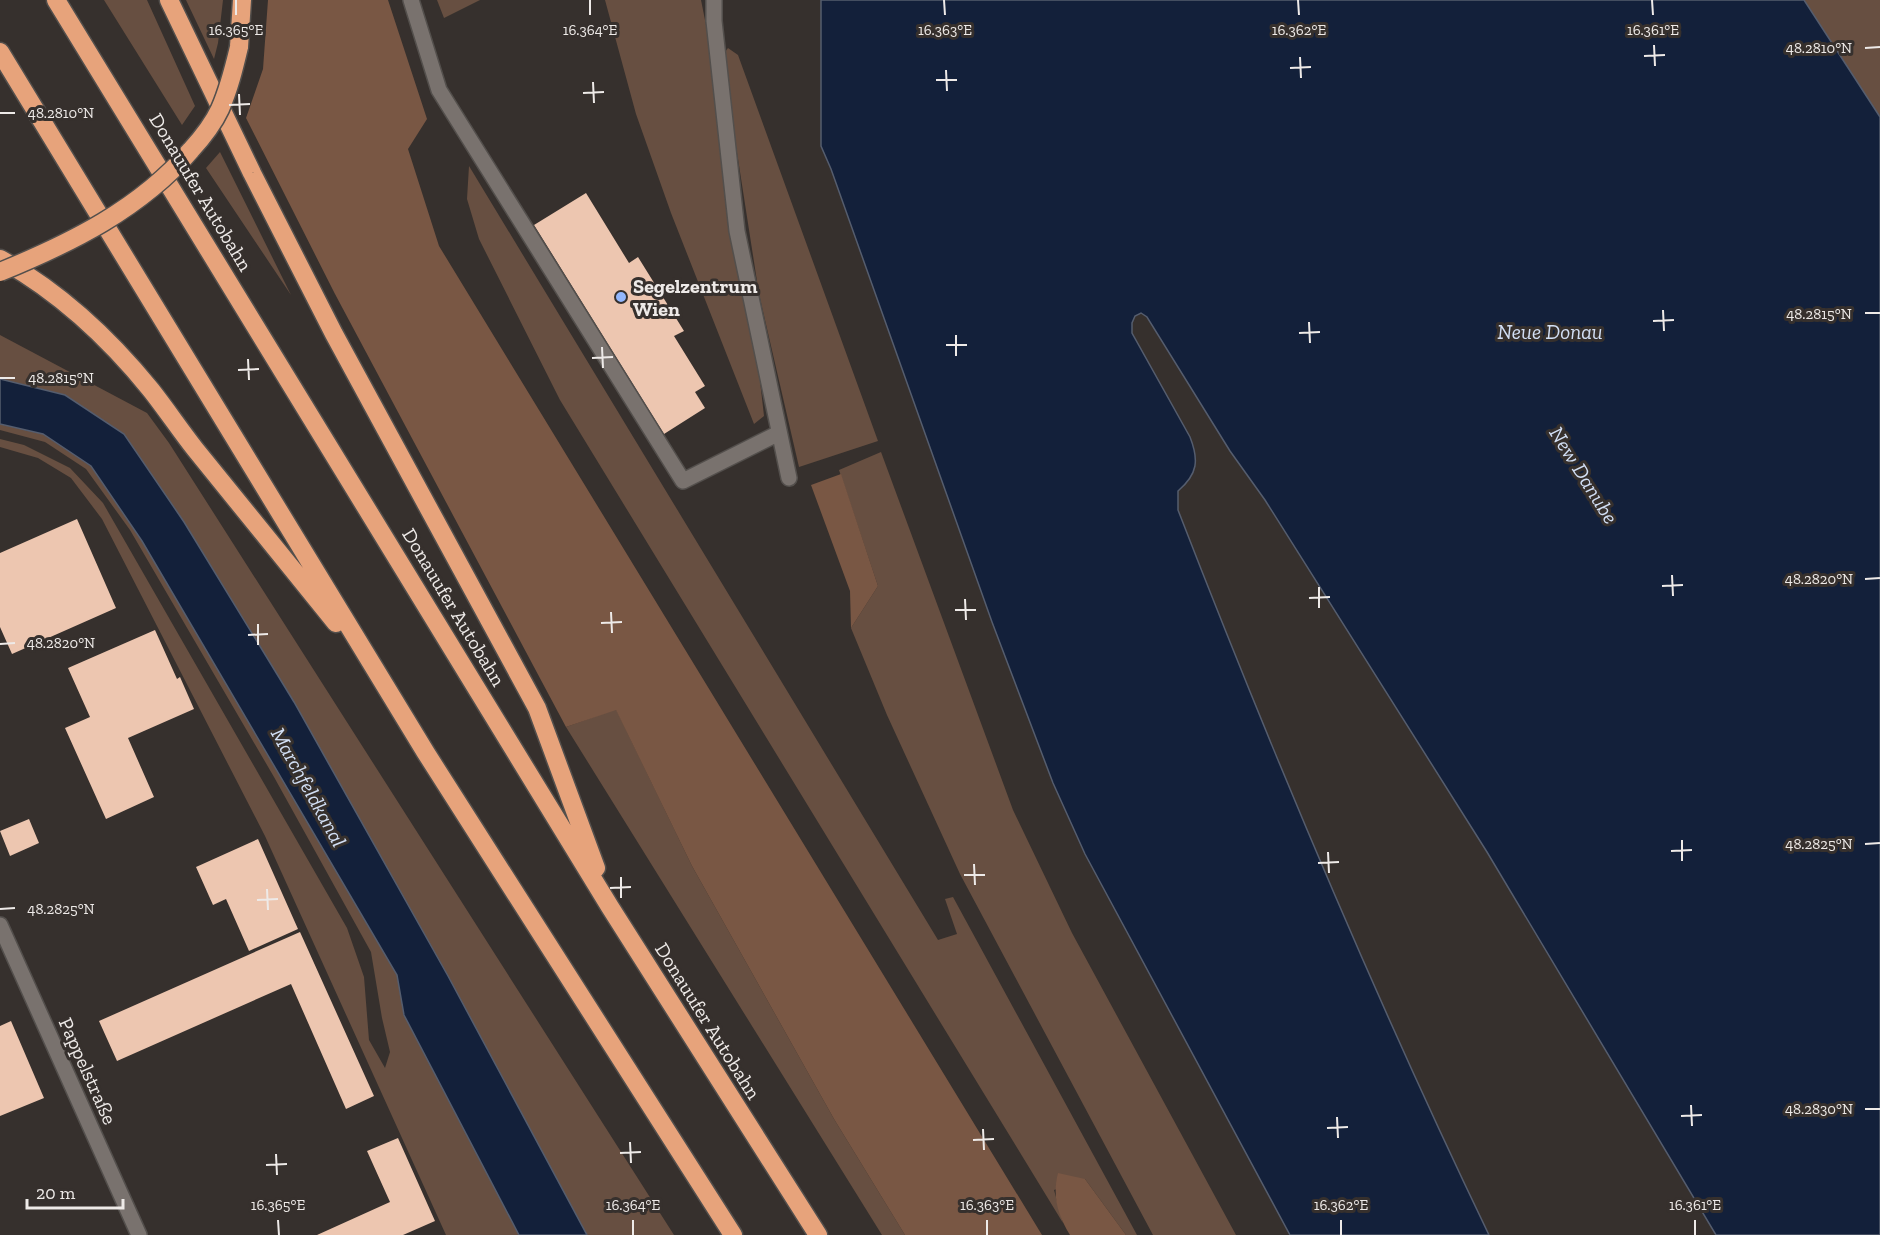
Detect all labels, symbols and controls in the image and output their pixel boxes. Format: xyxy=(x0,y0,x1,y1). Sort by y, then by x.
text: 16.365°E xyxy=(209,21,263,39)
text: 16.364°E xyxy=(563,21,617,39)
text: 16.363°E xyxy=(918,21,972,39)
text: 16.362°E xyxy=(1272,21,1326,39)
text: 16.361°E xyxy=(1627,21,1679,39)
text: 48.2810°N xyxy=(1786,39,1852,57)
text: 48.2810°N xyxy=(28,104,94,122)
street label: Donauufer Autobahn xyxy=(144,109,258,276)
place label: Segelzentrum Wien xyxy=(633,274,758,321)
marker: Segelzentrum Wien xyxy=(614,290,628,304)
text: 48.2815°N xyxy=(1786,305,1852,323)
water label: Neue Donau xyxy=(1497,319,1603,344)
text: 48.2815°N xyxy=(28,369,94,387)
water label: New Danube xyxy=(1544,422,1624,528)
street label: Donauufer Autobahn xyxy=(397,524,511,691)
text: 48.2820°N xyxy=(1785,570,1853,588)
text: 48.2820°N xyxy=(27,634,95,652)
water label: Marchfeldkanal xyxy=(266,723,352,851)
text: 48.2825°N xyxy=(1785,835,1853,853)
text: 48.2825°N xyxy=(27,900,95,918)
street label: Donauufer Autobahn xyxy=(650,938,766,1104)
street label: Pappelstraße xyxy=(54,1014,122,1128)
text: 48.2830°N xyxy=(1785,1100,1853,1118)
scale bar xyxy=(27,1172,123,1210)
text: 20 m xyxy=(36,1182,76,1204)
text: 16.365°E xyxy=(251,1196,305,1214)
text: 16.364°E xyxy=(606,1196,660,1214)
text: 16.363°E xyxy=(960,1196,1014,1214)
text: 16.362°E xyxy=(1314,1196,1368,1214)
text: 16.361°E xyxy=(1669,1196,1721,1214)

